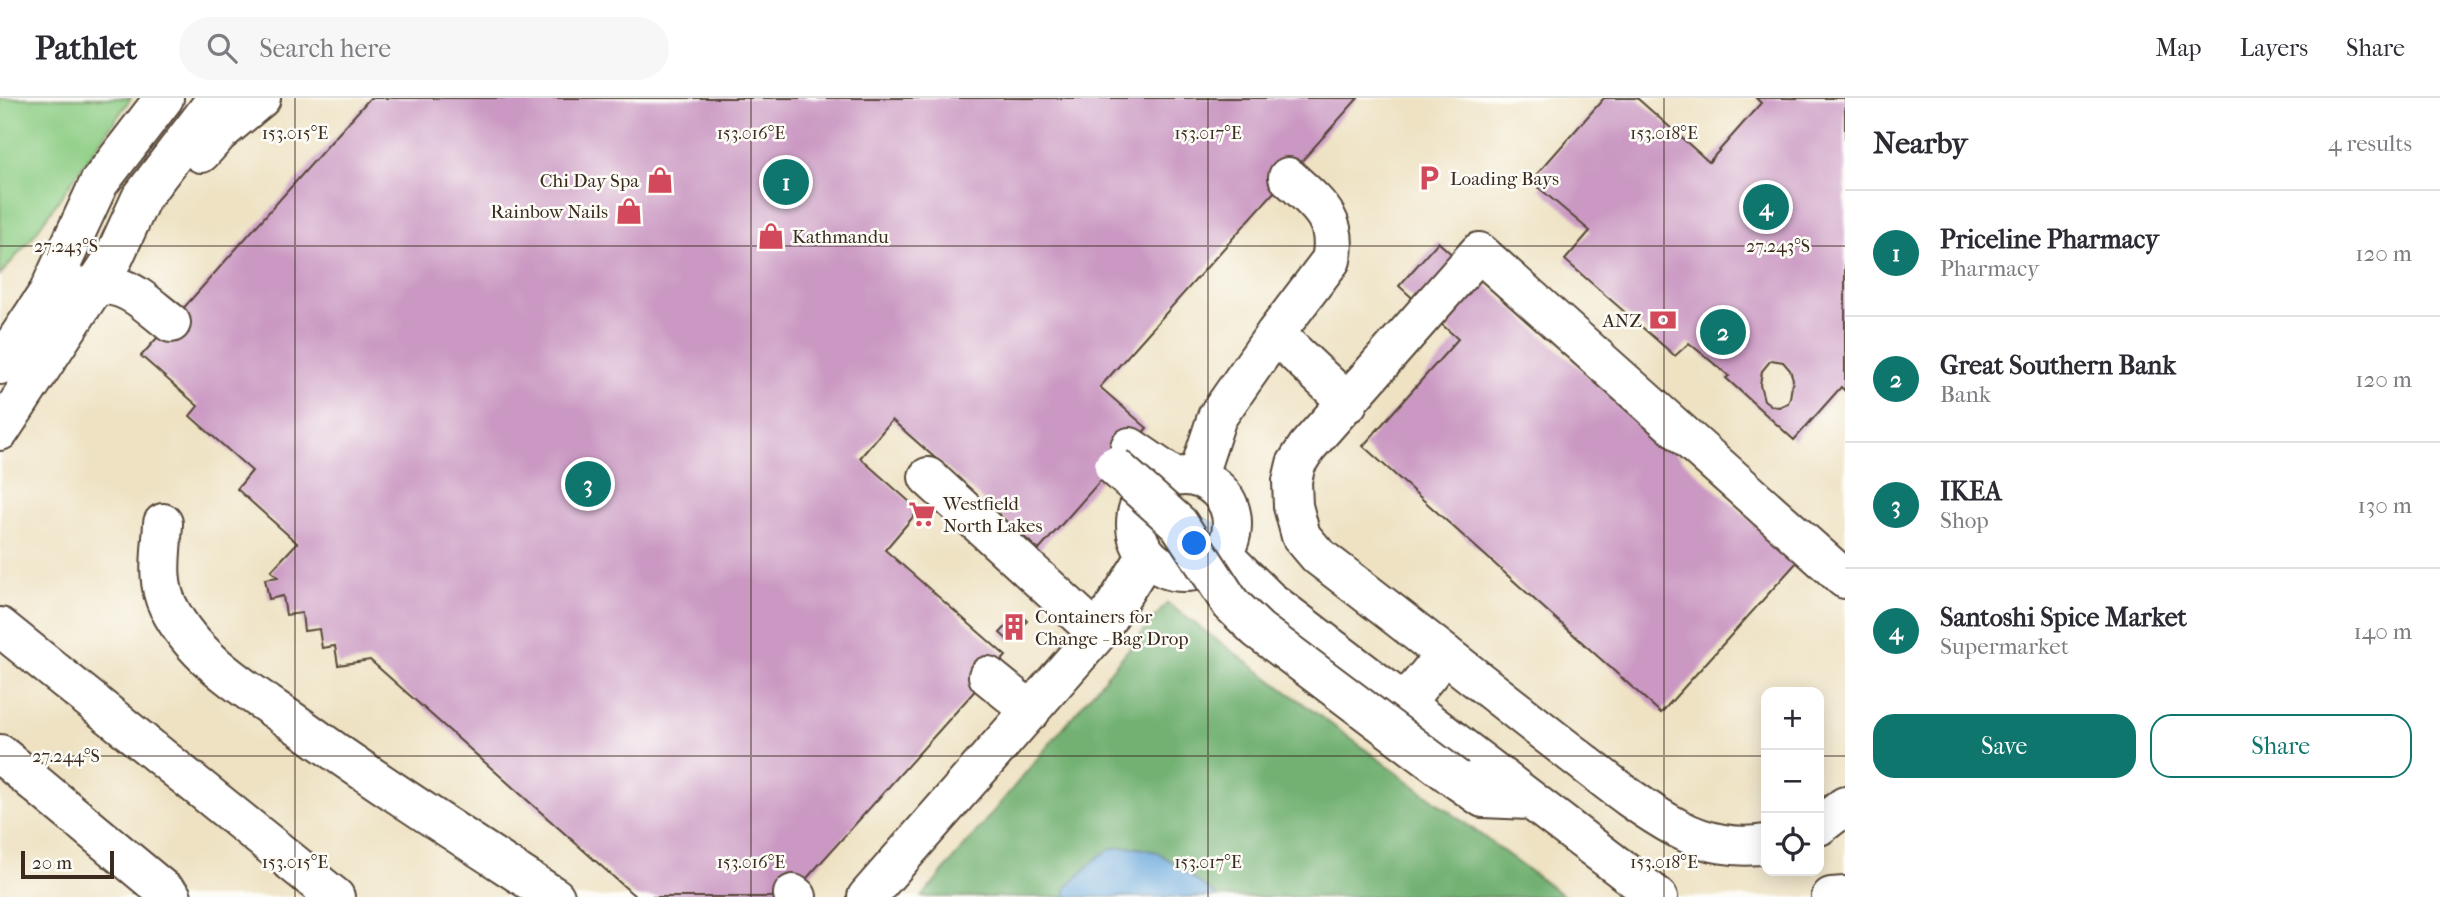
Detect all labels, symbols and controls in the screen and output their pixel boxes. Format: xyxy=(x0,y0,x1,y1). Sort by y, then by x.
search box xyxy=(179,17,669,80)
text: Pathlet xyxy=(35,29,137,68)
icon: search xyxy=(203,29,241,67)
text: Search here xyxy=(259,33,391,64)
text: Map xyxy=(2156,34,2202,62)
text: Layers xyxy=(2240,34,2308,62)
text: Share xyxy=(2346,34,2405,62)
text: 153.015°E xyxy=(262,123,328,144)
text: 153.016°E xyxy=(717,123,785,144)
text: 153.017°E xyxy=(1174,123,1242,144)
text: 153.018°E xyxy=(1630,123,1698,144)
text: Nearby xyxy=(1873,126,1968,161)
text: 4 results xyxy=(2328,130,2412,157)
pin: 1 xyxy=(763,156,809,208)
parking icon: Loading Bays xyxy=(1414,163,1444,193)
shop icon: Chi Day Spa xyxy=(645,165,675,195)
place label: Loading Bays xyxy=(1450,168,1559,190)
place label: Chi Day Spa xyxy=(540,170,639,192)
pin: 4 xyxy=(1743,181,1789,233)
shop icon: Rainbow Nails xyxy=(614,196,644,226)
place label: Rainbow Nails xyxy=(490,201,608,223)
shop icon: Kathmandu xyxy=(756,221,786,251)
text: Priceline Pharmacy xyxy=(1940,224,2159,255)
place label: Kathmandu xyxy=(792,226,889,248)
text: 27.243°S xyxy=(34,236,98,257)
text: 27.243°S xyxy=(1746,236,1810,257)
text: 1 xyxy=(1892,240,1900,267)
text: 120 m xyxy=(2355,240,2412,267)
text: Pharmacy xyxy=(1940,255,2039,282)
bank icon: ANZ xyxy=(1648,305,1678,335)
pin: 2 xyxy=(1700,306,1746,358)
place label: ANZ xyxy=(1601,310,1642,332)
text: Great Southern Bank xyxy=(1940,350,2176,381)
text: 2 xyxy=(1890,366,1902,393)
text: 120 m xyxy=(2355,366,2412,393)
text: Bank xyxy=(1940,381,1991,408)
pin: 3 xyxy=(565,458,611,510)
text: IKEA xyxy=(1940,476,2002,507)
text: 3 xyxy=(1891,492,1901,519)
text: 130 m xyxy=(2358,492,2412,519)
place label: Westfield North Lakes xyxy=(942,493,1043,537)
supermarket icon: Westfield North Lakes xyxy=(907,499,937,529)
text: Shop xyxy=(1940,507,1989,534)
your location xyxy=(1177,526,1211,560)
text: Santoshi Spice Market xyxy=(1940,602,2187,633)
place label: Containers for Change - Bag Drop xyxy=(1035,606,1189,650)
building icon: Containers for Change - Bag Drop xyxy=(999,612,1029,642)
text: 4 xyxy=(1889,618,1903,645)
text: 140 m xyxy=(2353,618,2412,645)
text: Supermarket xyxy=(1940,633,2069,660)
map controls xyxy=(1761,687,1824,876)
button: + xyxy=(1761,687,1824,750)
button: Save xyxy=(1873,714,2136,778)
button: Share xyxy=(2150,714,2412,778)
text: 27.244°S xyxy=(32,746,100,767)
button: − xyxy=(1761,750,1824,813)
button: locate xyxy=(1761,813,1824,876)
scale bar xyxy=(21,848,114,880)
text: 20 m xyxy=(32,852,72,874)
text: 153.015°E xyxy=(262,852,328,873)
text: 153.016°E xyxy=(717,852,785,873)
text: 153.017°E xyxy=(1174,852,1242,873)
text: 153.018°E xyxy=(1630,852,1698,873)

